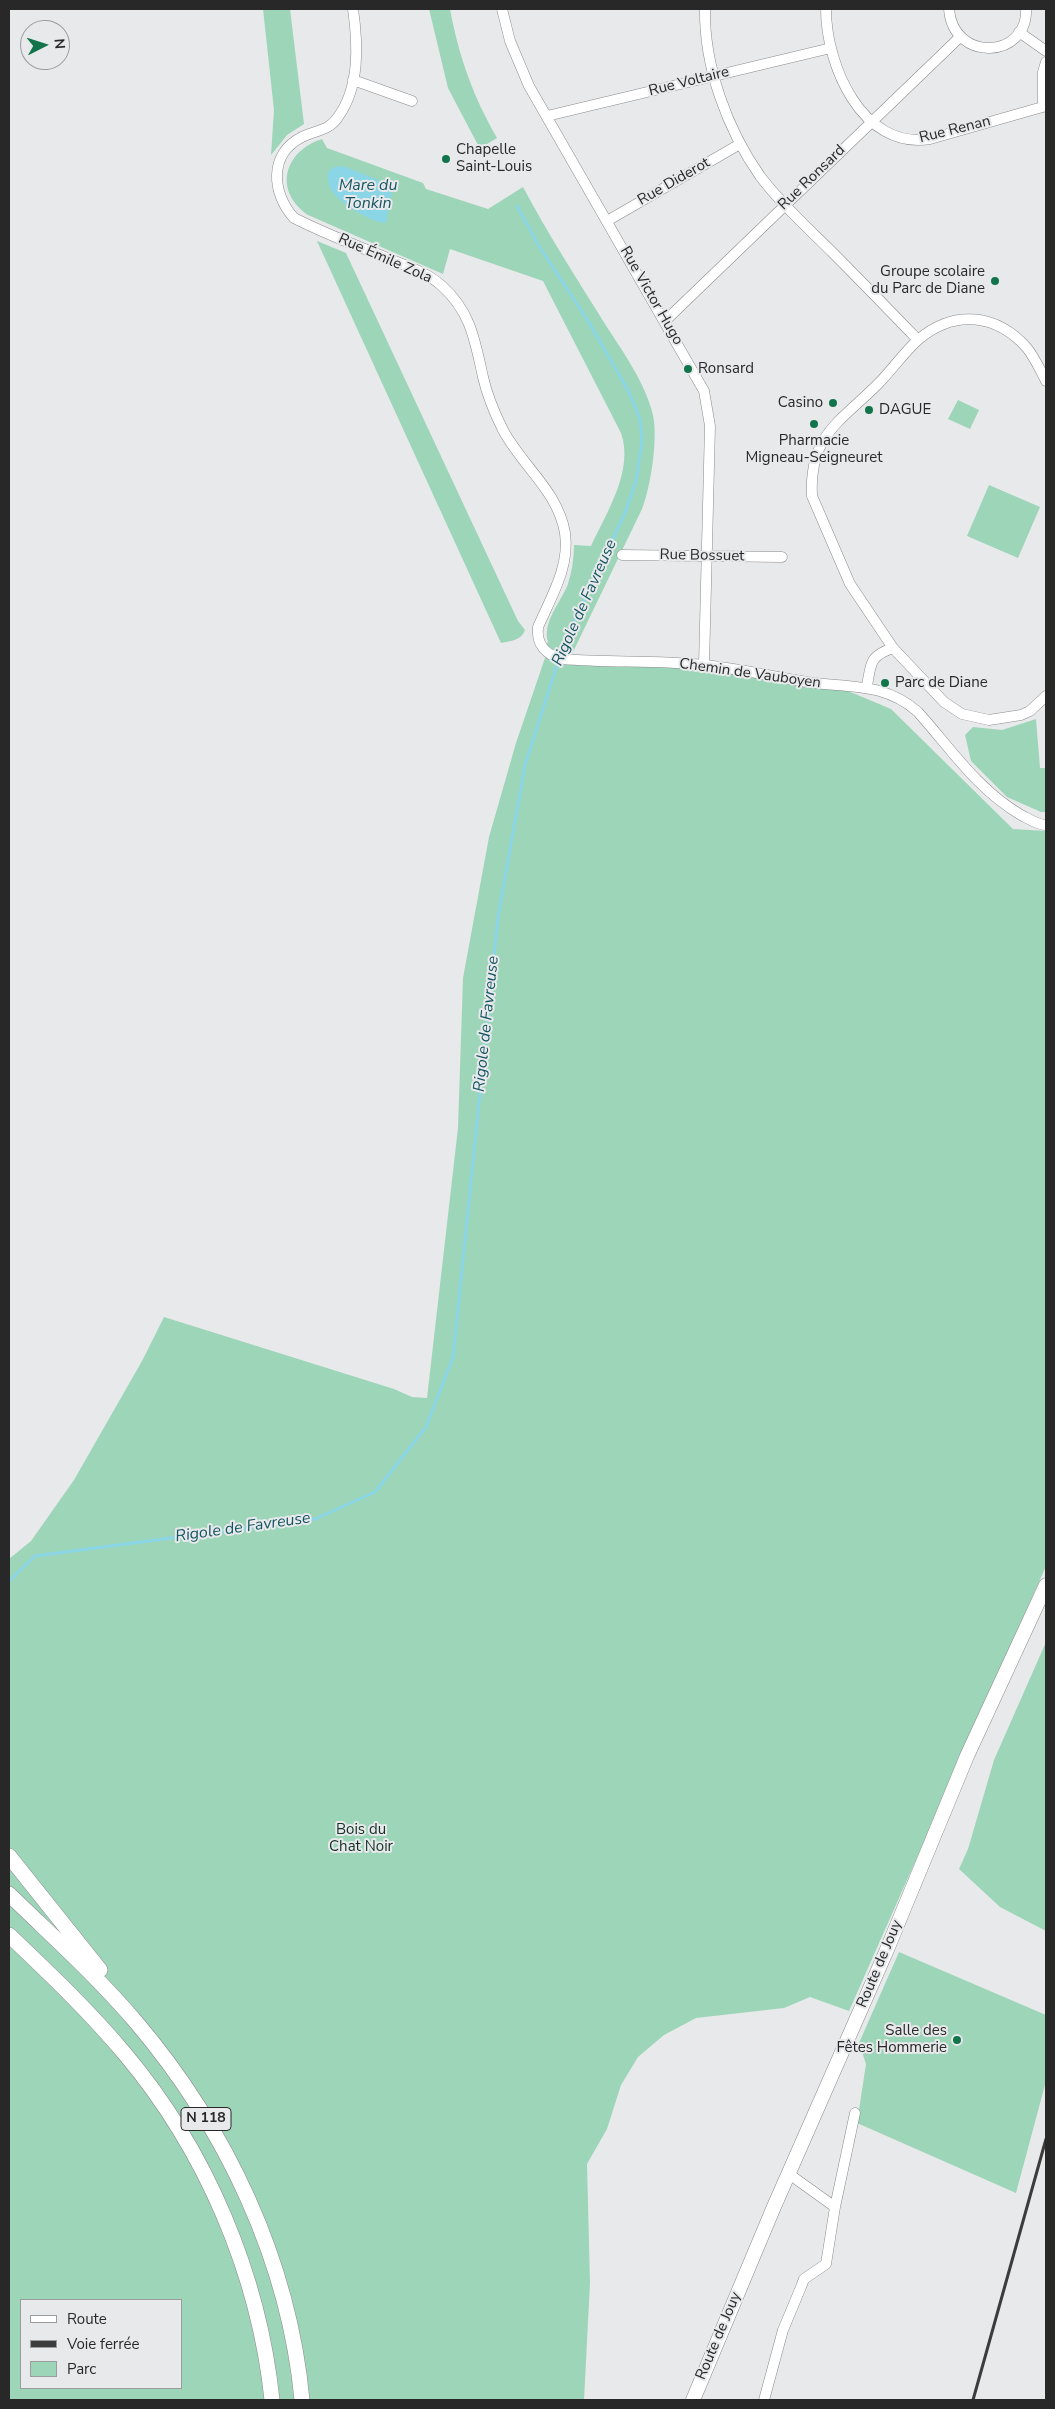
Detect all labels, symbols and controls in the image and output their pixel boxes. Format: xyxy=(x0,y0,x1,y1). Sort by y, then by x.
north arrow xyxy=(20,20,70,70)
text: N xyxy=(50,38,69,50)
street label: Rue Voltaire xyxy=(647,63,731,101)
street label: Rue Renan xyxy=(917,112,993,148)
place label: Chapelle Saint-Louis xyxy=(456,141,532,176)
street label: Rue Ronsard xyxy=(775,142,849,214)
marker: Chapelle Saint-Louis xyxy=(440,153,452,165)
street label: Rue Diderot xyxy=(635,154,713,210)
water label: Mare du Tonkin xyxy=(339,176,397,214)
street label: Rue Émile Zola xyxy=(335,230,435,288)
street label: Rue Victor Hugo xyxy=(616,244,686,348)
place label: Groupe scolaire du Parc de Diane xyxy=(871,263,985,298)
marker: Groupe scolaire du Parc de Diane xyxy=(989,275,1001,287)
place label: Ronsard xyxy=(698,360,754,378)
marker: Ronsard xyxy=(682,363,694,375)
place label: Casino xyxy=(778,394,823,412)
marker: Casino xyxy=(827,397,839,409)
place label: DAGUE xyxy=(879,401,931,419)
marker: DAGUE xyxy=(863,404,875,416)
marker: Pharmacie Migneau-Seigneuret xyxy=(808,418,820,430)
place label: Pharmacie Migneau-Seigneuret xyxy=(746,432,882,467)
water label: Rigole de Favreuse xyxy=(549,537,621,669)
street label: Rue Bossuet xyxy=(659,546,745,566)
street label: Chemin de Vauboyen xyxy=(678,655,822,693)
place label: Parc de Diane xyxy=(895,674,988,692)
marker: Parc de Diane xyxy=(879,677,891,689)
water label: Rigole de Favreuse xyxy=(470,955,504,1093)
water label: Rigole de Favreuse xyxy=(174,1509,312,1547)
park label: Bois du Chat Noir xyxy=(329,1821,393,1856)
street label: Route de Jouy xyxy=(853,1917,907,2011)
place label: Salle des Fêtes Hommerie xyxy=(837,2022,947,2057)
marker: Salle des Fêtes Hommerie xyxy=(951,2034,963,2046)
road number: N 118 xyxy=(181,2108,231,2130)
street label: Route de Jouy xyxy=(692,2289,746,2383)
legend xyxy=(20,2299,182,2389)
text: Route xyxy=(67,2309,107,2329)
text: Voie ferrée xyxy=(67,2334,139,2354)
text: Parc xyxy=(67,2359,96,2379)

